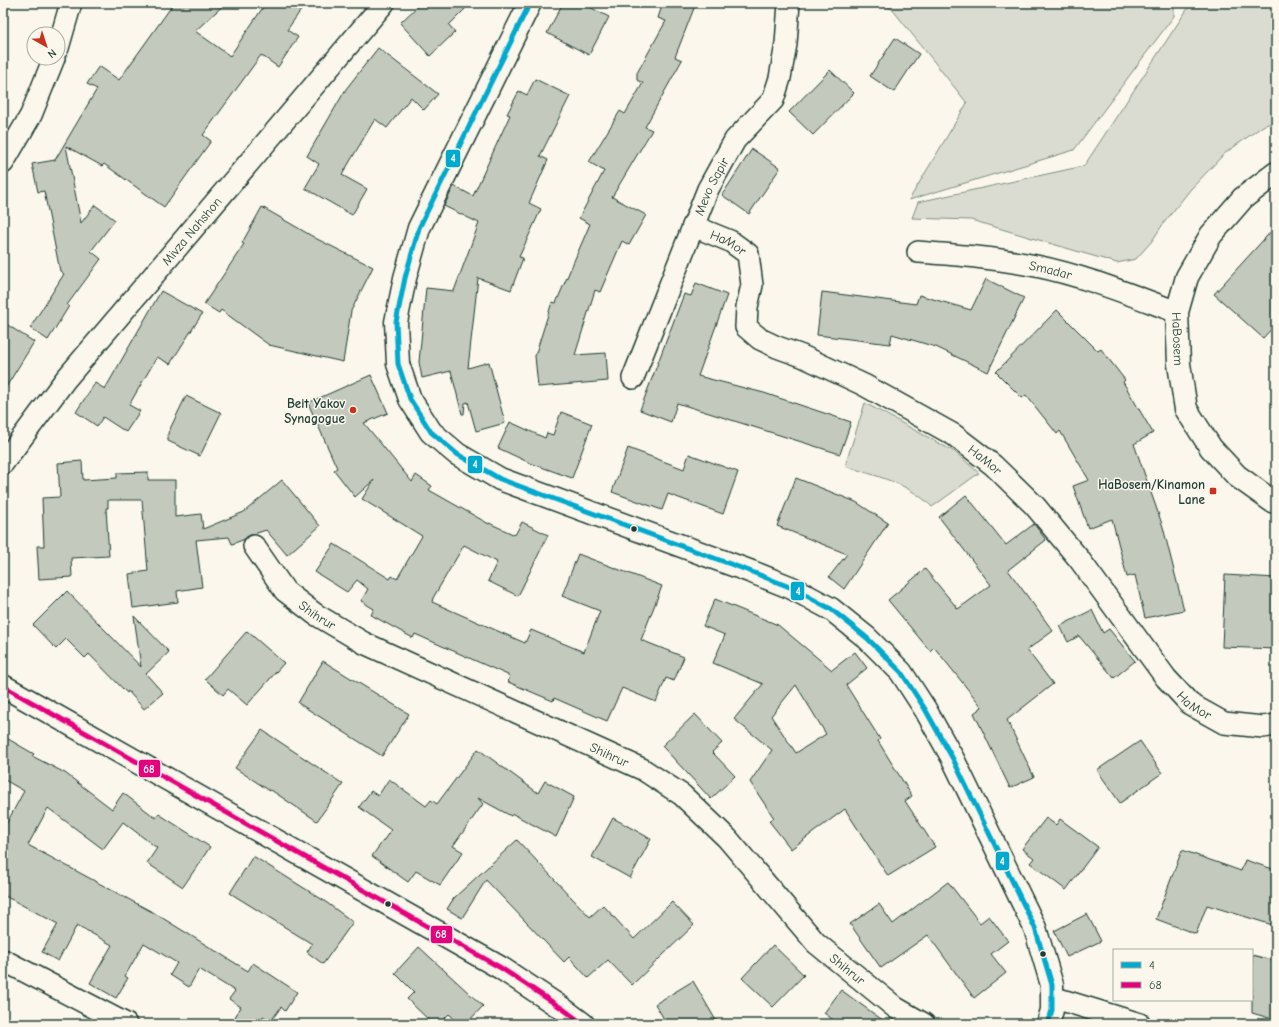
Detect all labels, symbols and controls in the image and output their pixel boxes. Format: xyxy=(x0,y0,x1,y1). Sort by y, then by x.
north arrow xyxy=(26,26,66,66)
text: N xyxy=(45,46,59,61)
line badge: 4 xyxy=(445,149,461,168)
text: 4 xyxy=(450,152,456,165)
street label: Mevo Sapir xyxy=(691,154,732,218)
street label: Mivza Nahshon xyxy=(158,194,224,268)
street label: HaMor xyxy=(708,226,750,258)
street label: Smadar xyxy=(1028,257,1075,282)
street label: HaBosem xyxy=(1170,312,1187,366)
place label: Beit Yakov Synagogue xyxy=(284,396,346,426)
marker: Beit Yakov Synagogue xyxy=(348,405,358,415)
street label: HaMor xyxy=(966,441,1006,478)
line badge: 4 xyxy=(467,455,483,474)
text: 4 xyxy=(472,458,478,471)
place label: HaBosem/Kinamon Lane xyxy=(1098,477,1206,507)
marker: HaBosem/Kinamon Lane xyxy=(1208,486,1218,496)
unlabelled marker xyxy=(629,524,639,534)
line badge: 4 xyxy=(790,581,805,601)
text: 4 xyxy=(795,585,801,598)
street label: Shihrur xyxy=(296,597,339,633)
street label: HaMor xyxy=(1174,688,1215,723)
street label: Shihrur xyxy=(588,739,632,770)
line badge: 68 xyxy=(138,759,161,778)
text: 68 xyxy=(143,763,155,776)
line badge: 4 xyxy=(995,851,1010,871)
text: 4 xyxy=(999,855,1005,868)
unlabelled marker xyxy=(383,899,393,909)
line badge: 68 xyxy=(430,925,453,944)
text: 68 xyxy=(435,928,447,941)
unlabelled marker xyxy=(1038,949,1048,959)
legend xyxy=(1113,949,1253,1001)
street label: Shihrur xyxy=(827,950,869,988)
text: 4 xyxy=(1149,958,1155,972)
text: 68 xyxy=(1149,978,1162,992)

